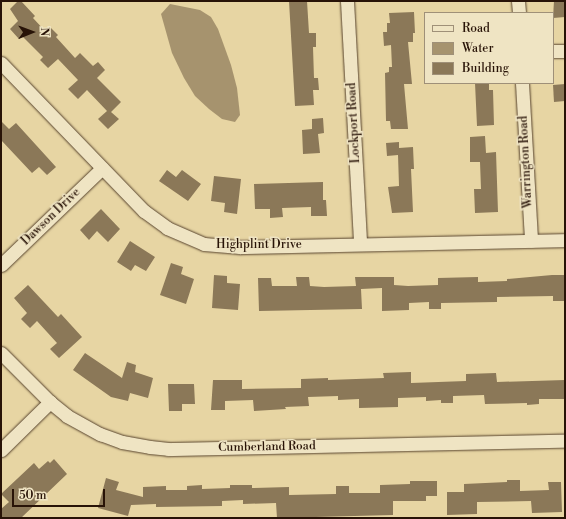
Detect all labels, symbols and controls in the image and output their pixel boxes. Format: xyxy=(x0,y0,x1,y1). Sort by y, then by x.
north arrow xyxy=(12,12,52,52)
legend xyxy=(424,12,554,84)
text: Road xyxy=(462,21,490,36)
text: N xyxy=(37,27,51,36)
text: Water xyxy=(462,41,494,56)
text: Building xyxy=(462,61,509,76)
street label: Lockport Road xyxy=(345,82,363,164)
street label: Warrington Road xyxy=(516,115,536,209)
street label: Dawson Drive xyxy=(19,185,83,249)
street label: Highplint Drive xyxy=(216,238,302,252)
street label: Cumberland Road xyxy=(218,439,316,455)
scale bar xyxy=(14,481,107,507)
text: 50 m xyxy=(19,488,47,503)

